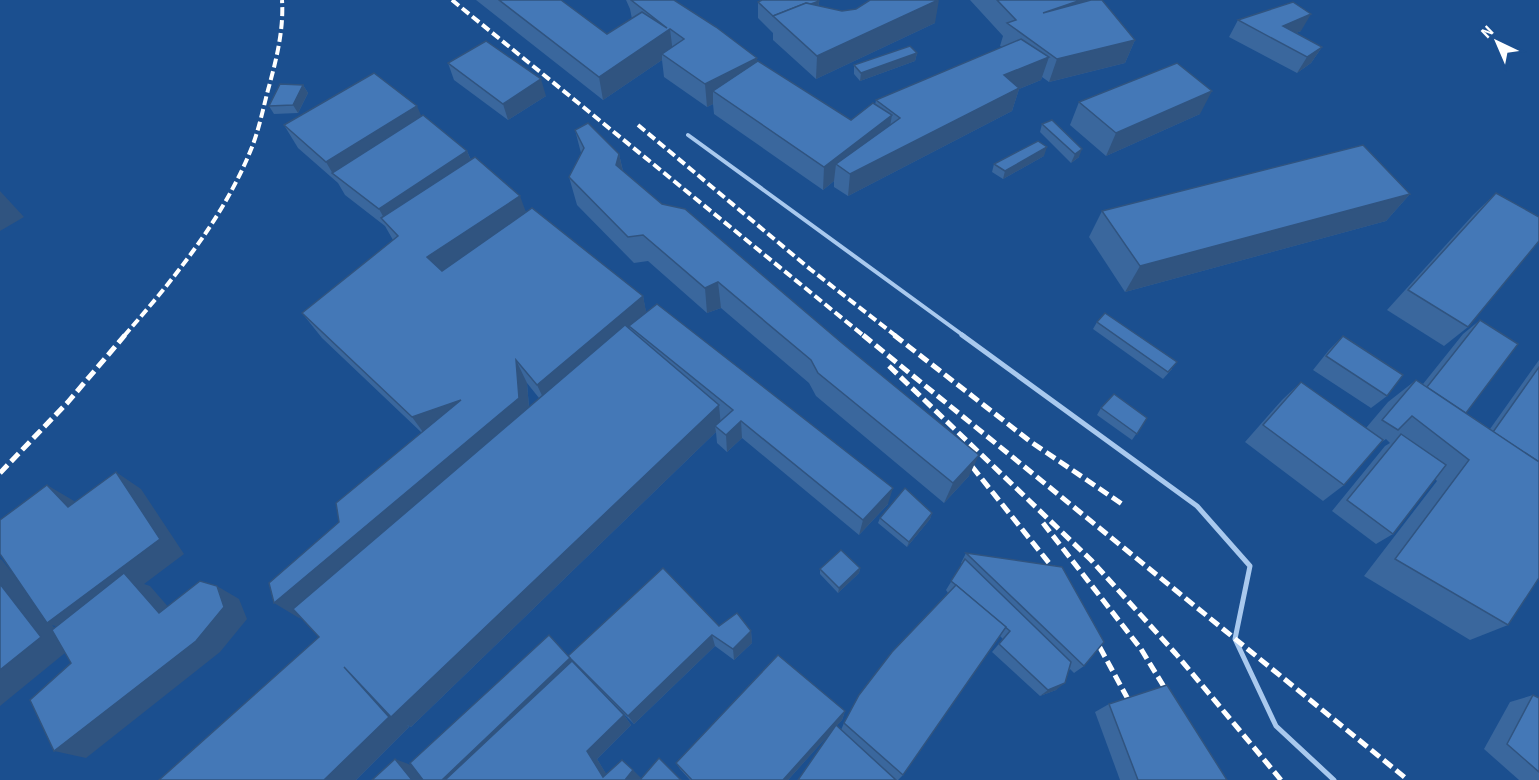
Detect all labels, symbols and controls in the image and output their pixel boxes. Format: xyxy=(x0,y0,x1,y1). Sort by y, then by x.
north arrow xyxy=(1467,12,1527,72)
text: N xyxy=(1476,20,1499,44)

